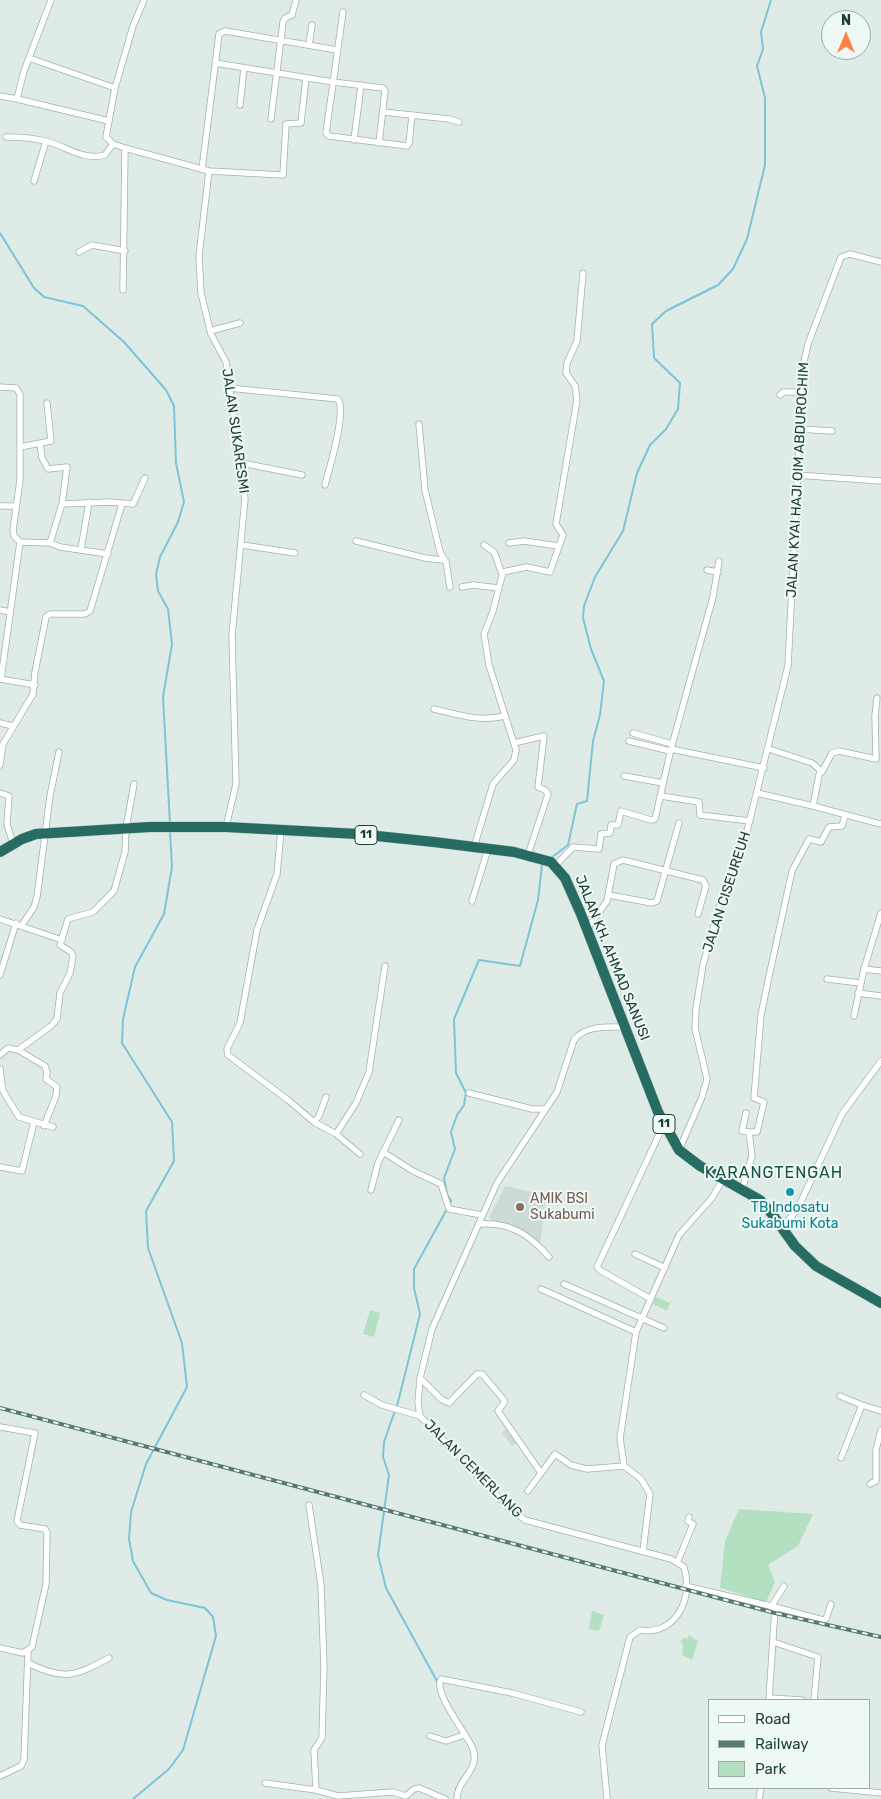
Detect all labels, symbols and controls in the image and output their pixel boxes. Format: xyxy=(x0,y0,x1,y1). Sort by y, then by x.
north arrow xyxy=(821,10,871,60)
text: N xyxy=(841,12,851,29)
street label: JALAN KYAI HAJI OIM ABDUROCHIM xyxy=(783,362,813,598)
street label: JALAN SUKARESMI xyxy=(218,367,252,495)
road number: 11 xyxy=(355,826,377,844)
street label: JALAN CISEUREUH xyxy=(700,829,754,955)
street label: JALAN KH. AHMAD SANUSI xyxy=(571,873,653,1043)
road number: 11 xyxy=(653,1114,675,1134)
district label: KARANGTENGAH xyxy=(703,1163,845,1183)
marker: TB Indosatu Sukabumi Kota xyxy=(784,1186,796,1198)
place label: AMIK BSI Sukabumi xyxy=(530,1191,595,1224)
place label: TB Indosatu Sukabumi Kota xyxy=(741,1200,839,1232)
marker: AMIK BSI Sukabumi xyxy=(514,1201,526,1213)
street label: JALAN CEMERLANG xyxy=(421,1417,525,1521)
legend xyxy=(708,1699,871,1789)
text: Road xyxy=(755,1710,791,1728)
text: Railway xyxy=(755,1735,809,1753)
text: Park xyxy=(755,1760,786,1778)

